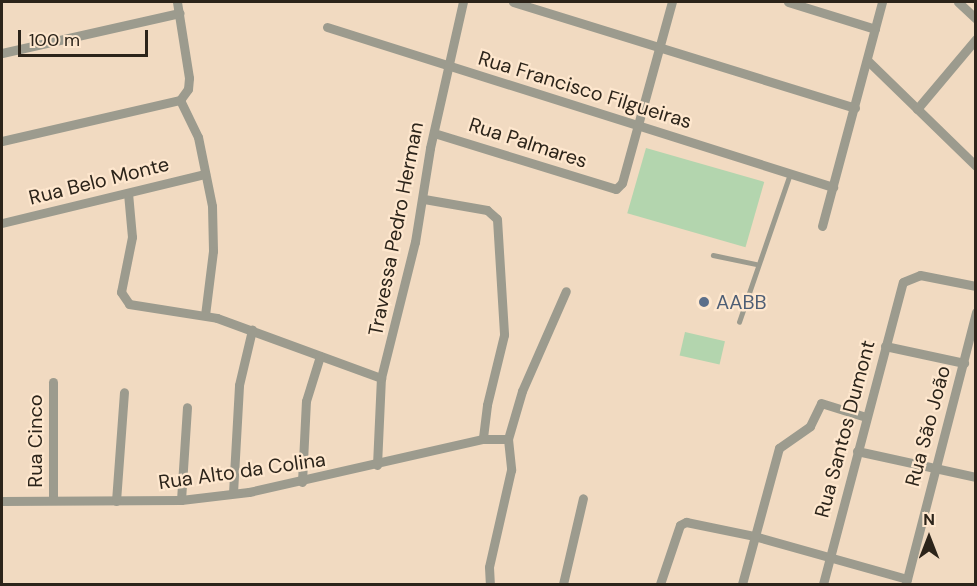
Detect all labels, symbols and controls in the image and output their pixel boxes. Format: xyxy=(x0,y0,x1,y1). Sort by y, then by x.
scale bar xyxy=(21,18,152,56)
text: 100 m xyxy=(29,28,80,52)
street label: Rua Francisco Filgueiras xyxy=(475,46,695,134)
street label: Rua Palmares xyxy=(466,113,590,173)
street label: Travessa Pedro Herman xyxy=(363,120,429,338)
street label: Rua Belo Monte xyxy=(26,152,172,210)
place label: AABB xyxy=(716,290,767,314)
marker: AABB xyxy=(697,295,711,309)
street label: Rua Santos Dumont xyxy=(810,338,880,520)
street label: Rua São João xyxy=(900,363,956,489)
street label: Rua Cinco xyxy=(23,394,47,488)
street label: Rua Alto da Colina xyxy=(157,447,327,495)
north arrow xyxy=(899,508,959,568)
text: N xyxy=(923,509,935,530)

